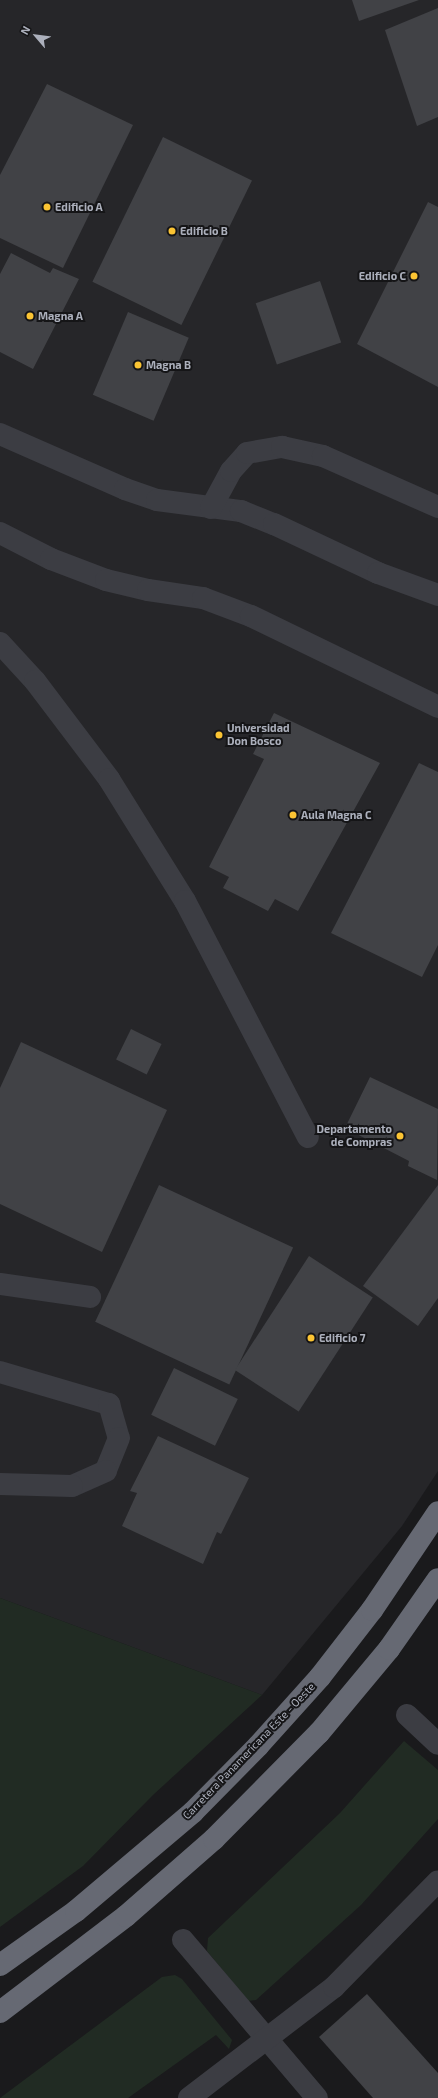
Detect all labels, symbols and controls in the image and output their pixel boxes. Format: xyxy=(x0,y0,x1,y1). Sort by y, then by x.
north arrow xyxy=(16,16,56,56)
text: N xyxy=(17,24,33,37)
place label: Edificio A xyxy=(55,200,103,214)
marker: Edificio A xyxy=(42,202,52,212)
place label: Edificio B xyxy=(180,224,228,238)
marker: Edificio B xyxy=(167,226,177,236)
place label: Edificio C xyxy=(359,269,406,283)
marker: Edificio C xyxy=(409,271,419,281)
place label: Magna A xyxy=(38,309,83,323)
marker: Magna A xyxy=(25,311,35,321)
place label: Magna B xyxy=(146,358,191,372)
marker: Magna B xyxy=(133,360,143,370)
place label: Universidad Don Bosco xyxy=(227,722,290,748)
marker: Universidad Don Bosco xyxy=(214,730,224,740)
place label: Aula Magna C xyxy=(301,808,371,822)
marker: Aula Magna C xyxy=(288,810,298,820)
place label: Departamento de Compras xyxy=(316,1123,392,1149)
marker: Departamento de Compras xyxy=(395,1131,405,1141)
place label: Edificio 7 xyxy=(319,1331,366,1345)
marker: Edificio 7 xyxy=(306,1333,316,1343)
street label: Carretera Panamericana Este - Oeste xyxy=(180,1680,318,1822)

